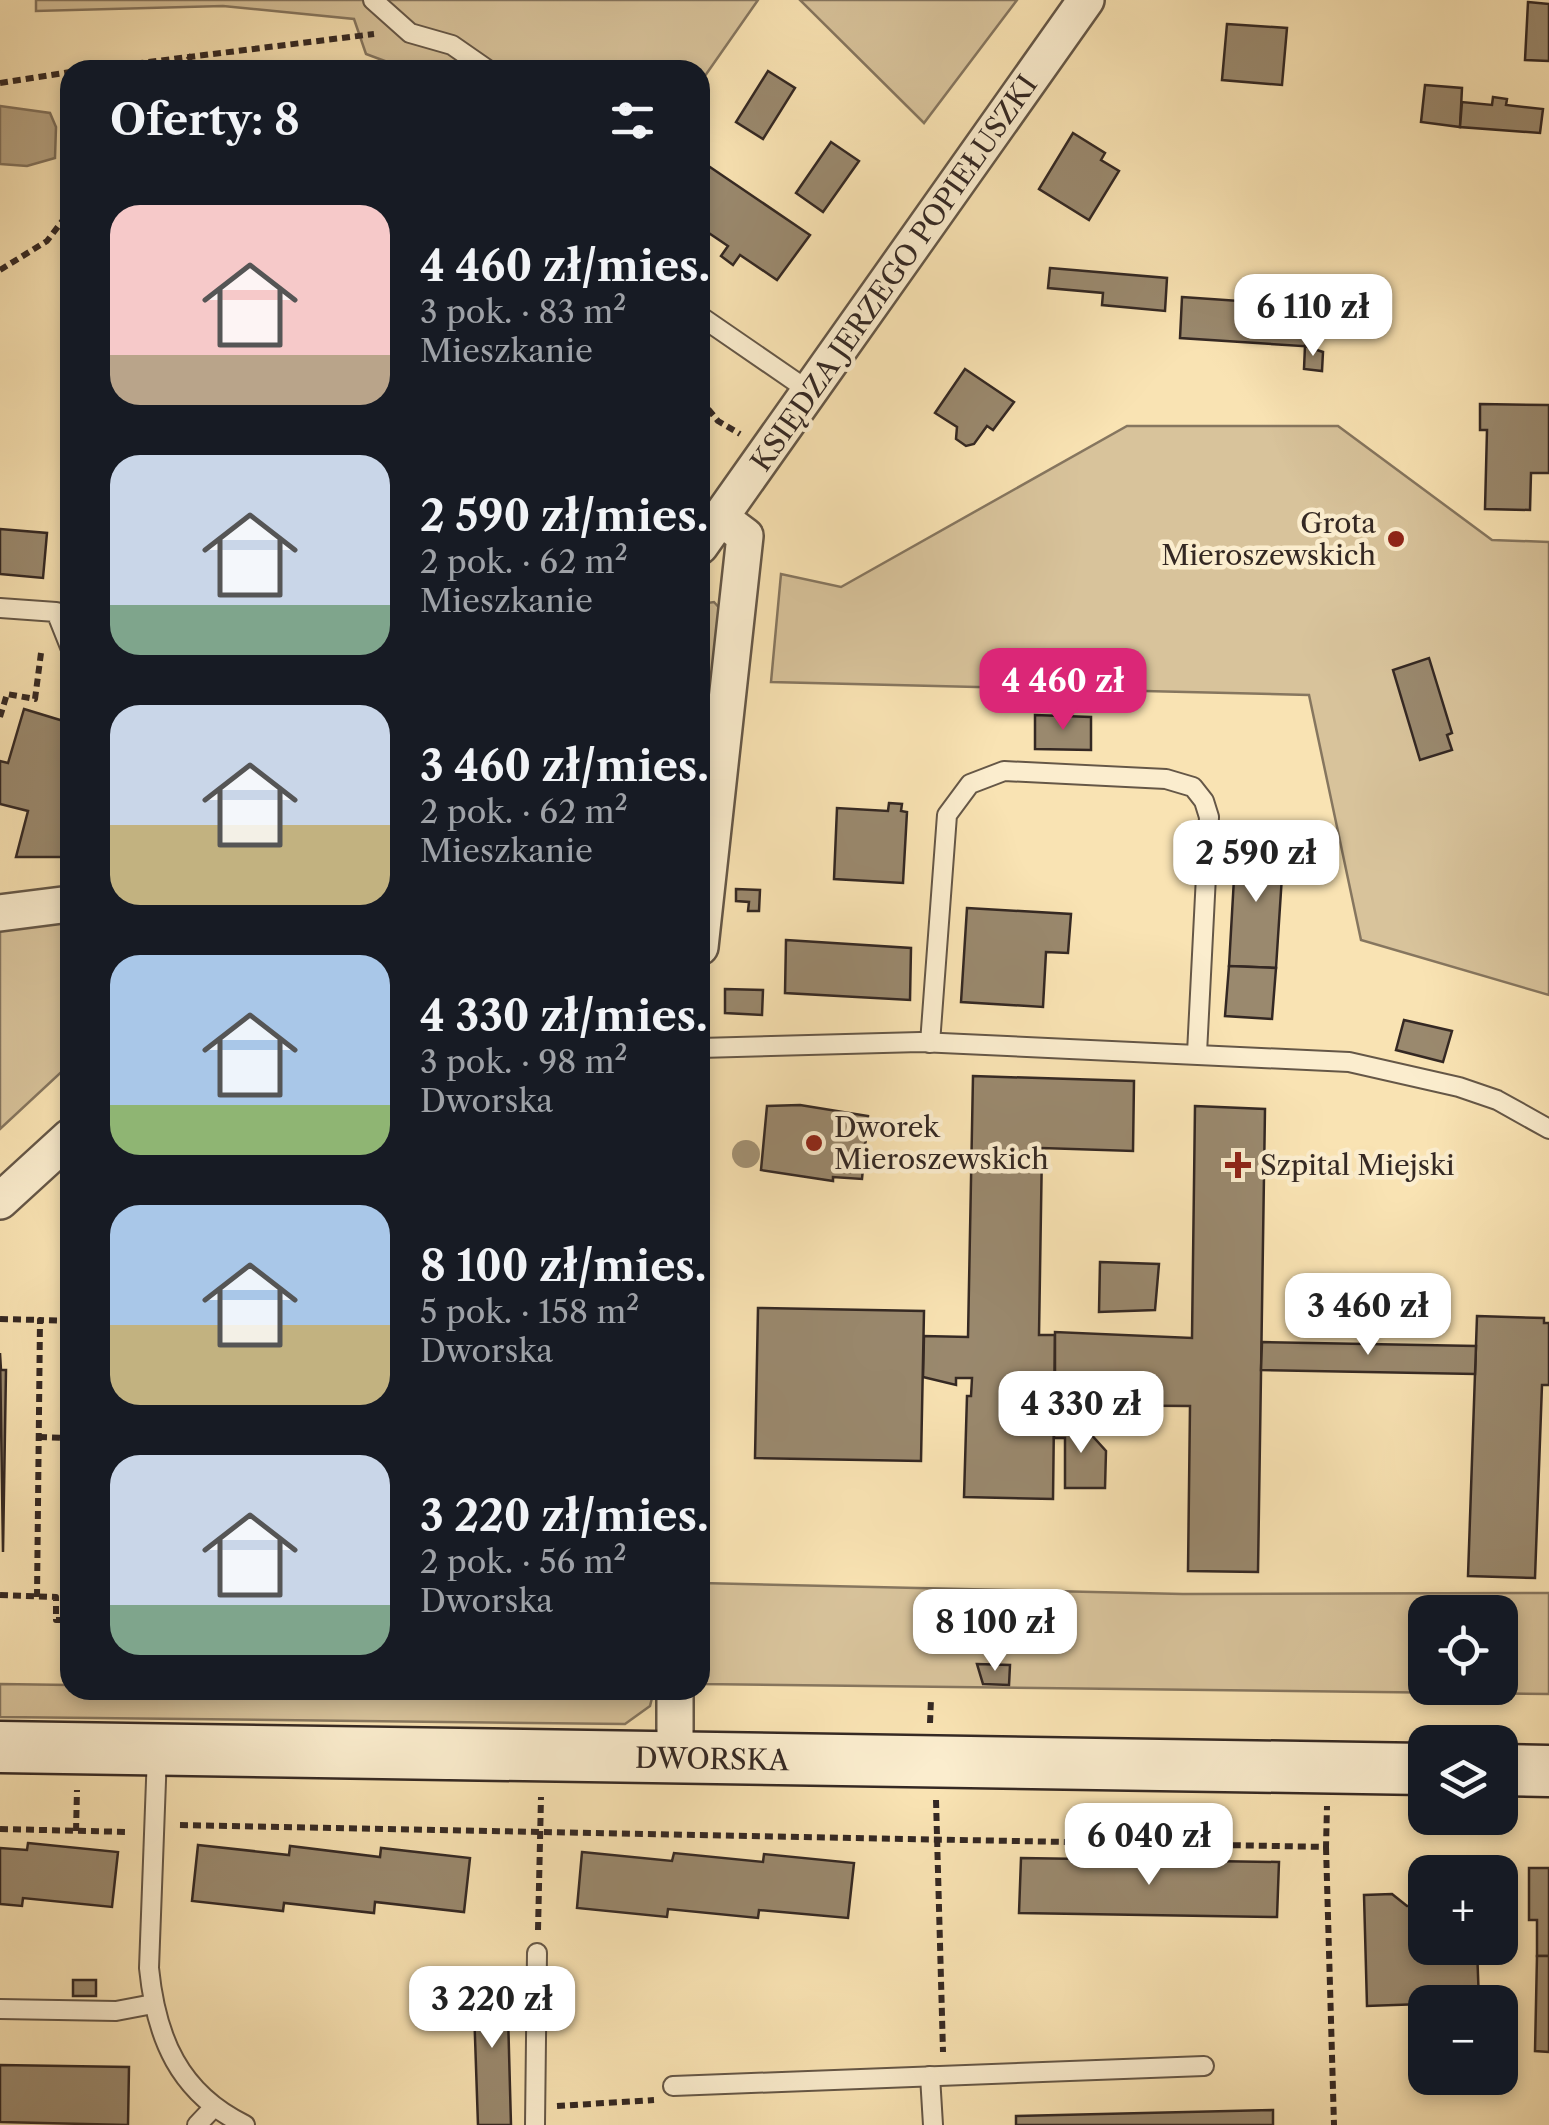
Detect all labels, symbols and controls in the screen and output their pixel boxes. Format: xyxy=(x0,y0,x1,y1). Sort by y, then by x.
street label: KSIĘDZA JERZEGO POPIEŁUSZKI xyxy=(744,68,1044,478)
icon: filters xyxy=(605,93,660,148)
text: Oferty: 8 xyxy=(110,94,300,146)
text: 4 460 zł/mies. xyxy=(420,240,710,292)
icon: home xyxy=(190,245,310,365)
pin: 6 110 zł xyxy=(1210,274,1416,359)
text: 6 110 zł xyxy=(1256,287,1370,326)
text: 3 pok. · 83 m² xyxy=(420,292,626,331)
text: Mieszkanie xyxy=(420,331,593,370)
text: 2 590 zł/mies. xyxy=(420,490,708,542)
icon: home xyxy=(190,495,310,615)
place label: Grota Mieroszewskich xyxy=(1161,506,1376,572)
marker: Grota Mieroszewskich xyxy=(1385,528,1407,550)
text: 2 pok. · 62 m² xyxy=(420,542,628,581)
text: Mieszkanie xyxy=(420,581,593,620)
pin: 4 460 zł xyxy=(960,648,1166,733)
text: 4 460 zł xyxy=(1002,661,1124,700)
text: 3 460 zł/mies. xyxy=(420,740,709,792)
icon: home xyxy=(190,745,310,865)
text: 2 pok. · 62 m² xyxy=(420,792,628,831)
pin: 2 590 zł xyxy=(1153,820,1359,905)
text: Mieszkanie xyxy=(420,831,593,870)
text: 2 590 zł xyxy=(1195,833,1317,872)
text: 4 330 zł/mies. xyxy=(420,990,708,1042)
icon: home xyxy=(190,995,310,1115)
text: 3 pok. · 98 m² xyxy=(420,1042,628,1081)
text: Dworska xyxy=(420,1081,553,1120)
place label: Dworek Mieroszewskich xyxy=(834,1110,1049,1176)
marker: Dworek Mieroszewskich xyxy=(803,1132,825,1154)
place label: Szpital Miejski xyxy=(1260,1148,1455,1182)
marker: Szpital Miejski xyxy=(1225,1152,1251,1178)
text: 8 100 zł/mies. xyxy=(420,1240,706,1292)
icon: home xyxy=(190,1245,310,1365)
pin: 3 460 zł xyxy=(1265,1273,1471,1358)
text: 3 460 zł xyxy=(1307,1286,1429,1325)
text: 5 pok. · 158 m² xyxy=(420,1292,639,1331)
text: Dworska xyxy=(420,1331,553,1370)
pin: 4 330 zł xyxy=(978,1371,1184,1456)
text: 4 330 zł xyxy=(1020,1384,1142,1423)
text: 3 220 zł/mies. xyxy=(420,1490,709,1542)
icon: home xyxy=(190,1495,310,1615)
text: 2 pok. · 56 m² xyxy=(420,1542,627,1581)
text: Dworska xyxy=(420,1581,553,1620)
pin: 8 100 zł xyxy=(892,1589,1098,1674)
map controls xyxy=(1408,1595,1518,2095)
button: locate xyxy=(1408,1595,1518,1705)
text: 8 100 zł xyxy=(935,1602,1055,1641)
button: layers xyxy=(1408,1725,1518,1835)
street label: DWORSKA xyxy=(635,1741,791,1777)
pin: 6 040 zł xyxy=(1046,1803,1252,1888)
text: 6 040 zł xyxy=(1087,1816,1211,1855)
button: + xyxy=(1408,1855,1518,1965)
pin: 3 220 zł xyxy=(389,1966,595,2051)
text: 3 220 zł xyxy=(431,1979,553,2018)
button: − xyxy=(1408,1985,1518,2095)

